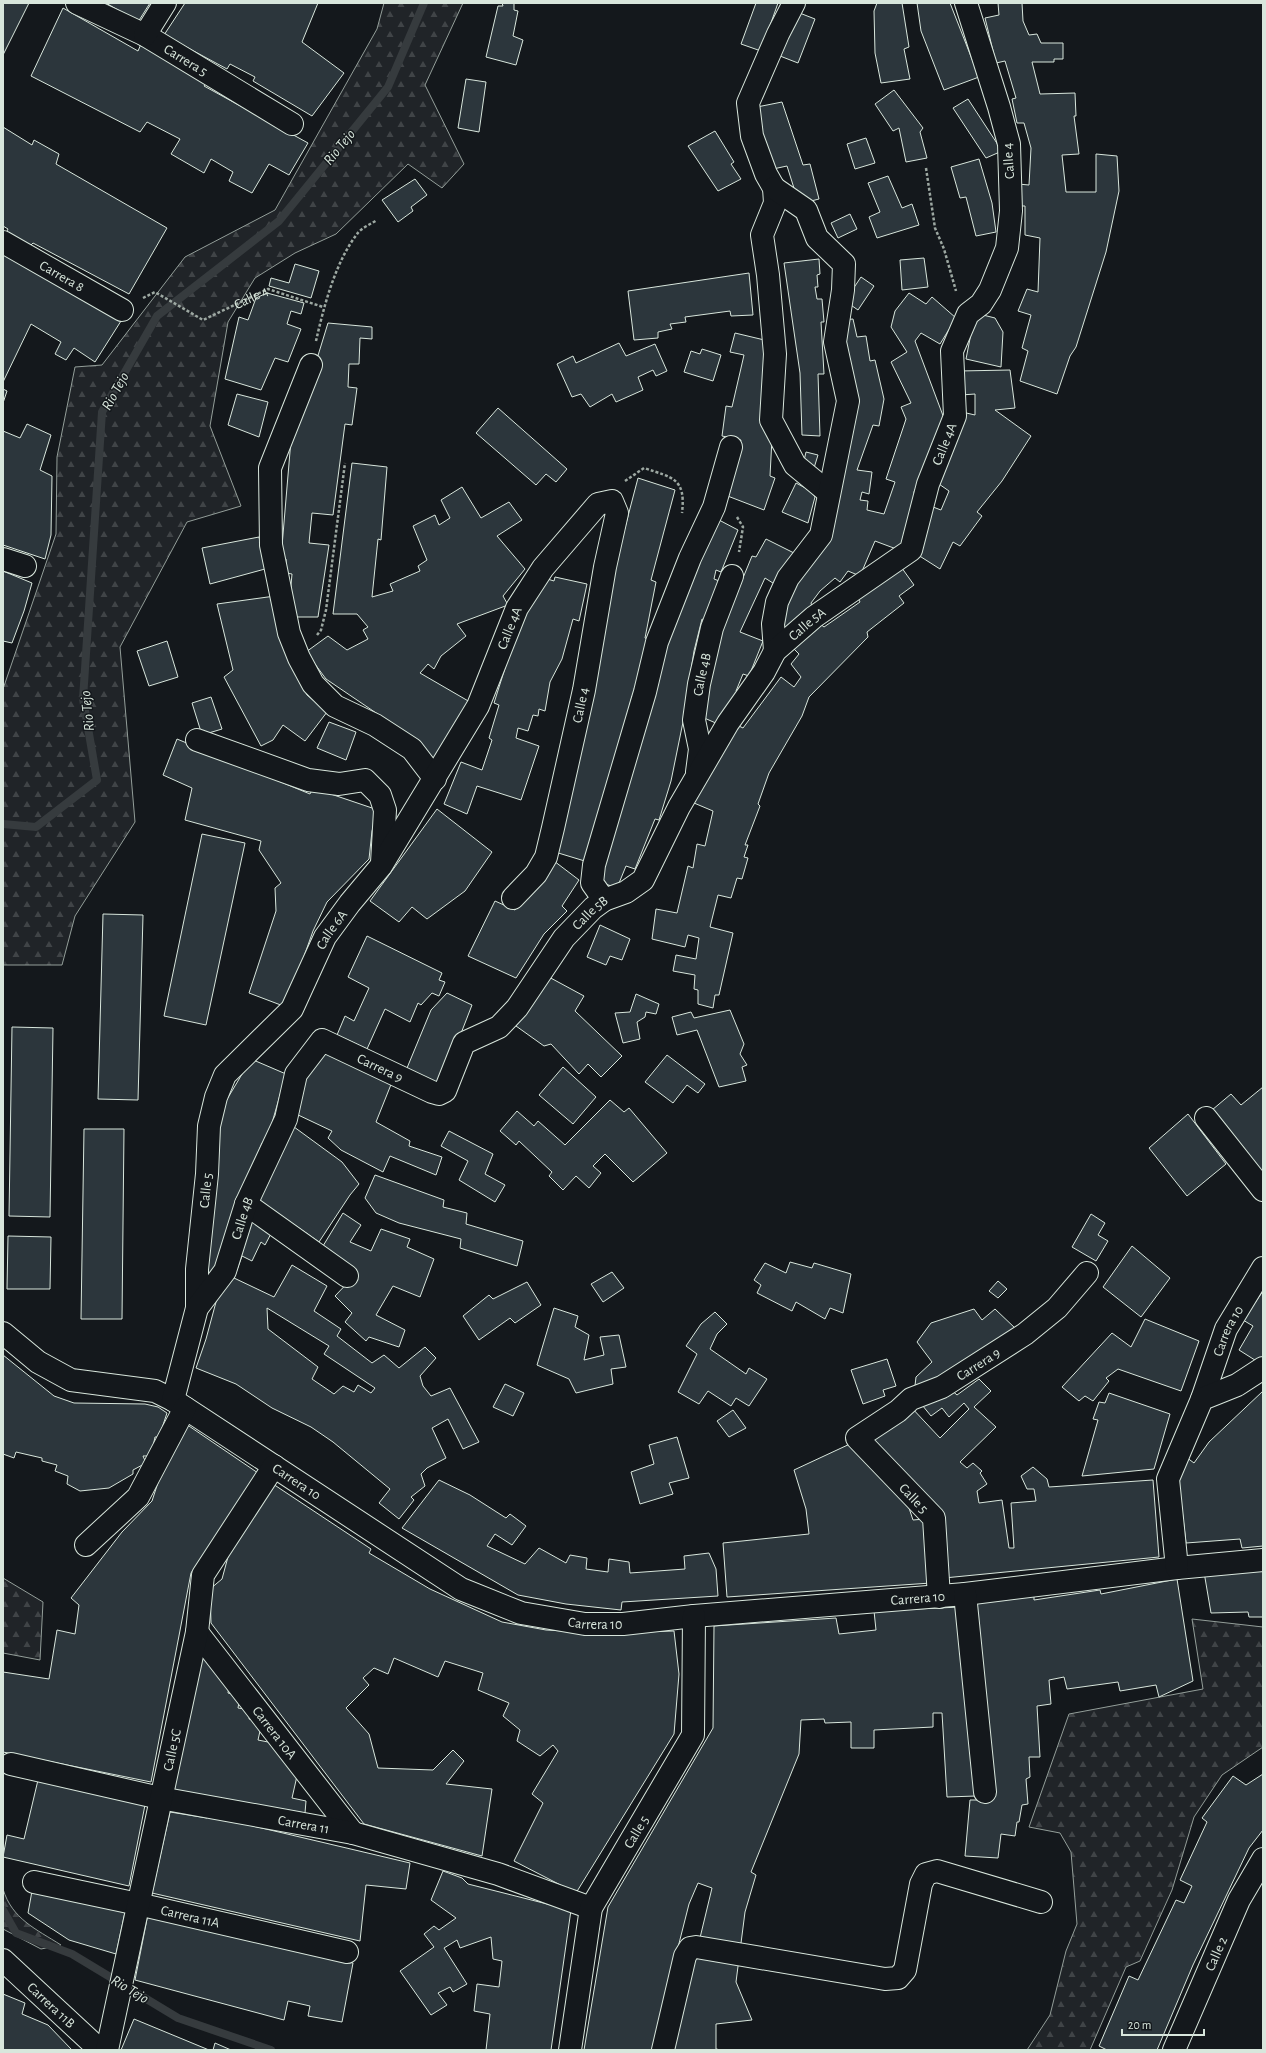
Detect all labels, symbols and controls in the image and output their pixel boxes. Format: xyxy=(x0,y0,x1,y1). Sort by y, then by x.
street label: Carrera 5 xyxy=(161,42,210,79)
water label: Rio Tejo xyxy=(321,127,358,168)
street label: Calle 4 xyxy=(1001,142,1017,179)
street label: Carrera 8 xyxy=(37,258,86,295)
street label: Calle 4 xyxy=(232,284,271,312)
water label: Rio Tejo xyxy=(99,370,132,413)
street label: Calle 4A xyxy=(930,421,960,467)
street label: Calle 4A xyxy=(495,605,525,651)
street label: Calle 5A xyxy=(786,605,828,644)
street label: Calle 4B xyxy=(691,652,714,697)
street label: Calle 4 xyxy=(570,686,592,724)
water label: Rio Tejo xyxy=(78,690,97,732)
street label: Calle 5B xyxy=(570,894,611,933)
street label: Calle 6A xyxy=(314,908,350,952)
street label: Carrera 9 xyxy=(355,1052,405,1085)
street label: Calle 5 xyxy=(197,1172,215,1209)
street label: Calle 4B xyxy=(229,1195,256,1241)
street label: Carrera 10 xyxy=(1211,1303,1246,1358)
street label: Carrera 9 xyxy=(954,1346,1003,1384)
street label: Carrera 10 xyxy=(270,1461,323,1503)
street label: Calle 5 xyxy=(896,1481,931,1516)
street label: Carrera 10 xyxy=(890,1590,946,1608)
street label: Carrera 10 xyxy=(567,1615,622,1632)
street label: Carrera 10A xyxy=(249,1704,299,1762)
street label: Calle 5C xyxy=(161,1728,184,1772)
street label: Calle 5 xyxy=(622,1813,652,1851)
street label: Carrera 11 xyxy=(277,1814,330,1837)
street label: Carrera 11A xyxy=(159,1903,221,1931)
street label: Calle 2 xyxy=(1203,1935,1230,1973)
water label: Rio Tejo xyxy=(108,1972,151,2006)
street label: Carrera 11B xyxy=(24,1980,77,2031)
scale bar xyxy=(1122,2011,1204,2037)
text: 20 m xyxy=(1128,2019,1151,2031)

